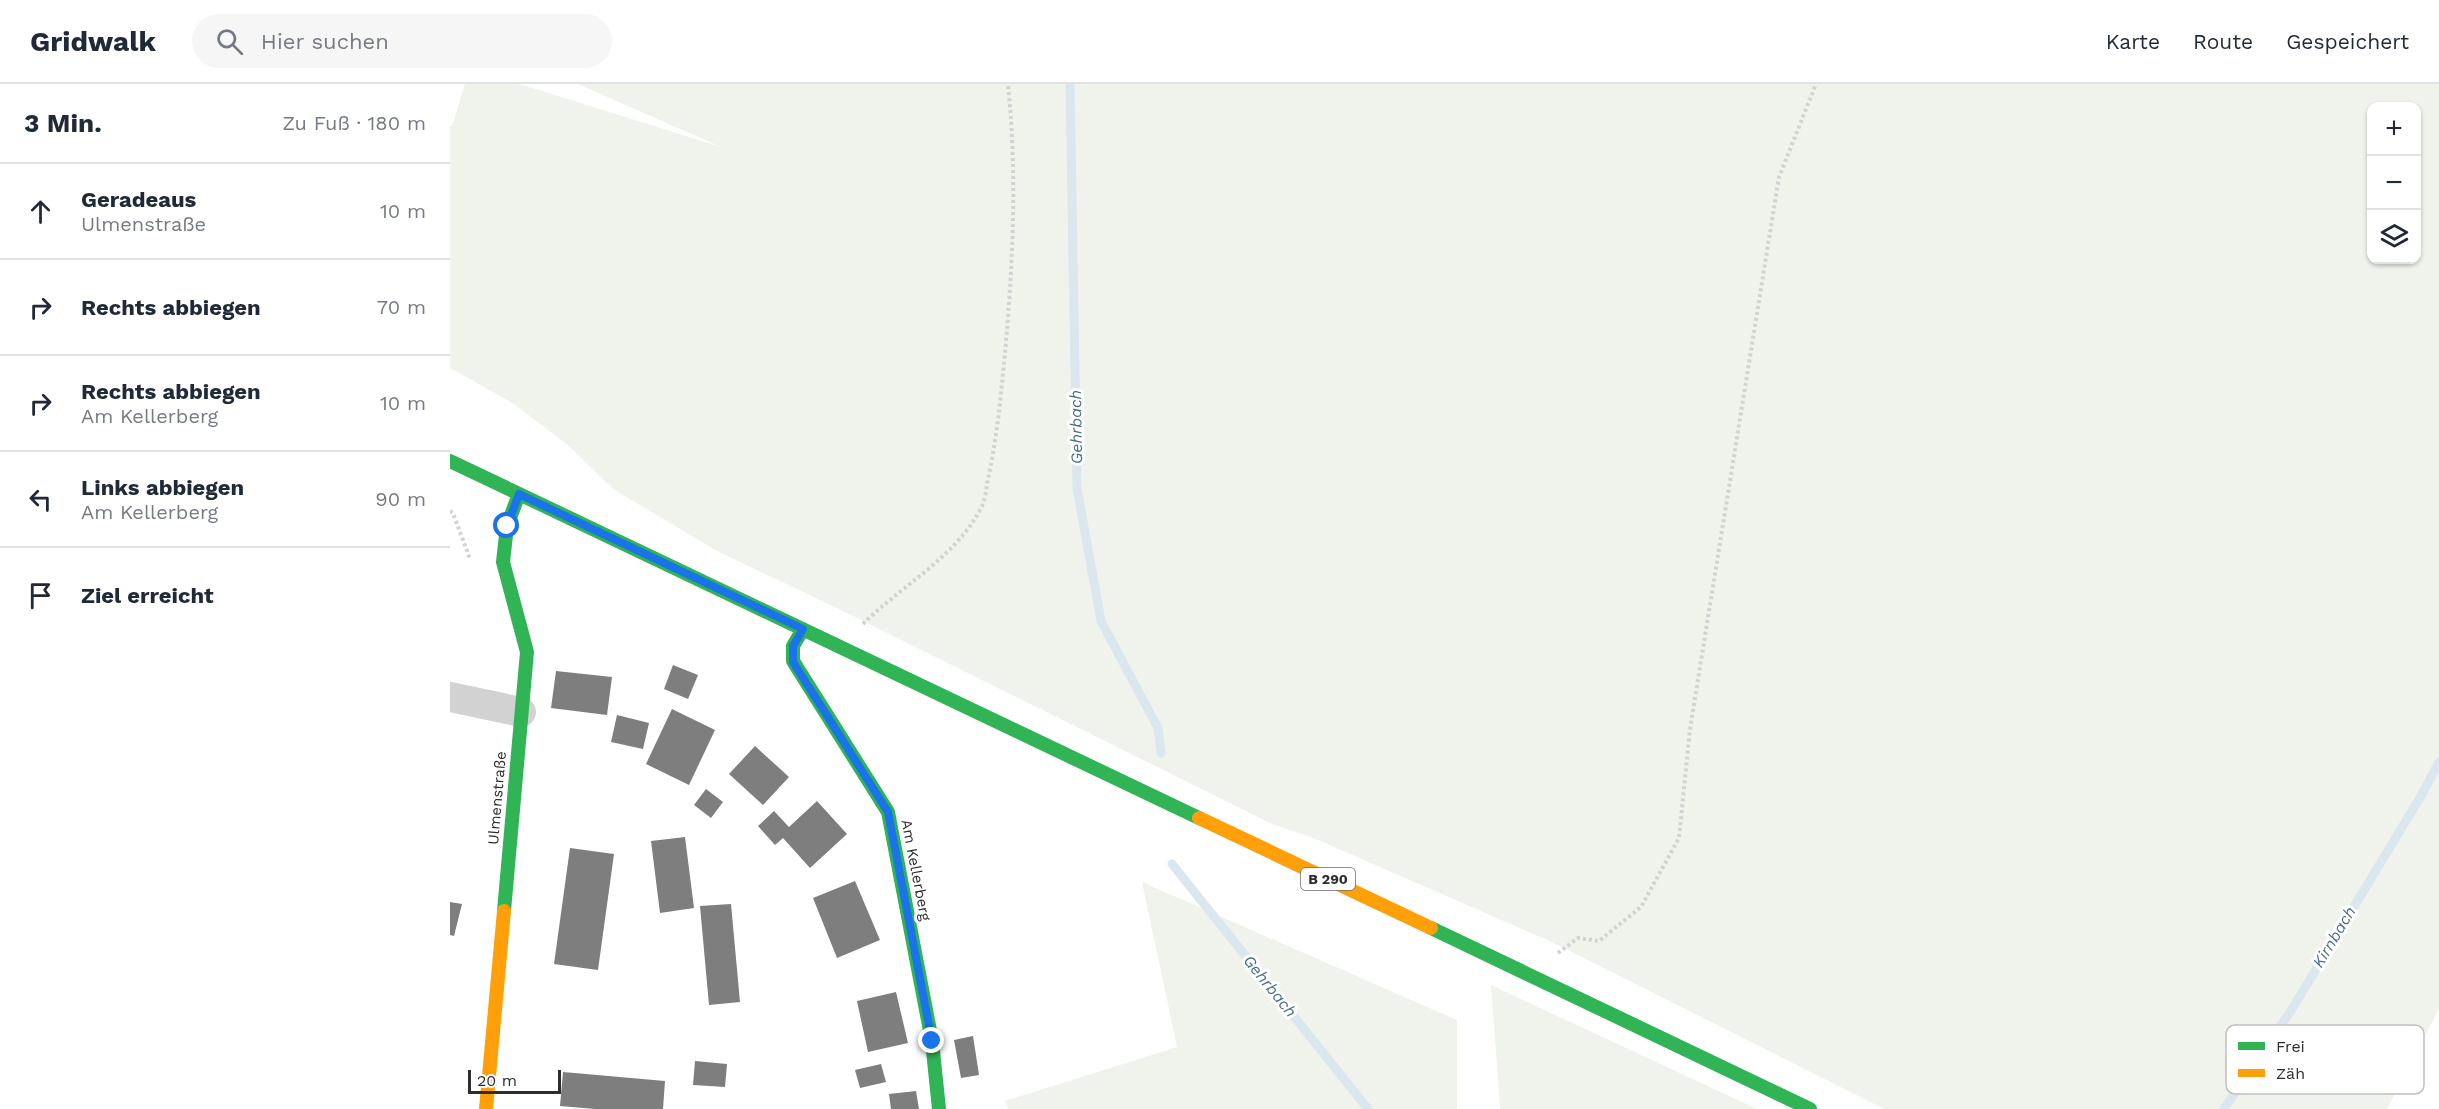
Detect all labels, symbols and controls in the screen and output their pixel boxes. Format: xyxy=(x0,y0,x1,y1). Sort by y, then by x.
search box xyxy=(192,14,612,68)
text: Gridwalk xyxy=(30,25,156,58)
icon: search xyxy=(213,25,246,58)
text: Hier suchen xyxy=(261,29,389,54)
text: Karte xyxy=(2106,29,2160,54)
text: Route xyxy=(2193,29,2253,54)
text: Gespeichert xyxy=(2286,29,2409,54)
map controls xyxy=(2367,102,2421,264)
button: + xyxy=(2367,102,2421,156)
text: 3 Min. xyxy=(24,108,102,138)
text: Zu Fuß · 180 m xyxy=(282,111,426,135)
button: − xyxy=(2367,156,2421,210)
text: Geradeaus xyxy=(81,187,196,212)
icon: ahead xyxy=(24,195,57,228)
text: 10 m xyxy=(380,199,426,223)
button: layers xyxy=(2367,210,2421,264)
text: Ulmenstraße xyxy=(81,212,206,236)
icon: right xyxy=(24,291,57,324)
text: Rechts abbiegen xyxy=(81,295,261,320)
text: 70 m xyxy=(377,295,426,319)
text: Rechts abbiegen xyxy=(81,379,261,404)
icon: right xyxy=(24,387,57,420)
water label: Gehrbach xyxy=(1066,390,1086,464)
text: 10 m xyxy=(380,391,426,415)
text: Am Kellerberg xyxy=(81,404,218,428)
text: Links abbiegen xyxy=(81,475,244,500)
icon: left xyxy=(24,483,57,516)
text: 90 m xyxy=(375,487,426,511)
text: Am Kellerberg xyxy=(81,500,218,524)
route start xyxy=(493,512,519,538)
icon: arrive xyxy=(24,579,57,612)
text: Ziel erreicht xyxy=(81,583,214,608)
street label: Ulmenstraße xyxy=(484,750,510,846)
street label: Am Kellerberg xyxy=(897,818,935,922)
road number: B 290 xyxy=(1301,868,1355,890)
water label: Kirnbach xyxy=(2308,903,2360,971)
water label: Gehrbach xyxy=(1239,951,1301,1021)
legend xyxy=(2226,1025,2424,1094)
route end xyxy=(918,1027,944,1053)
text: Frei xyxy=(2276,1037,2305,1056)
text: Zäh xyxy=(2276,1064,2305,1083)
scale bar xyxy=(468,1067,561,1094)
text: 20 m xyxy=(477,1071,517,1090)

